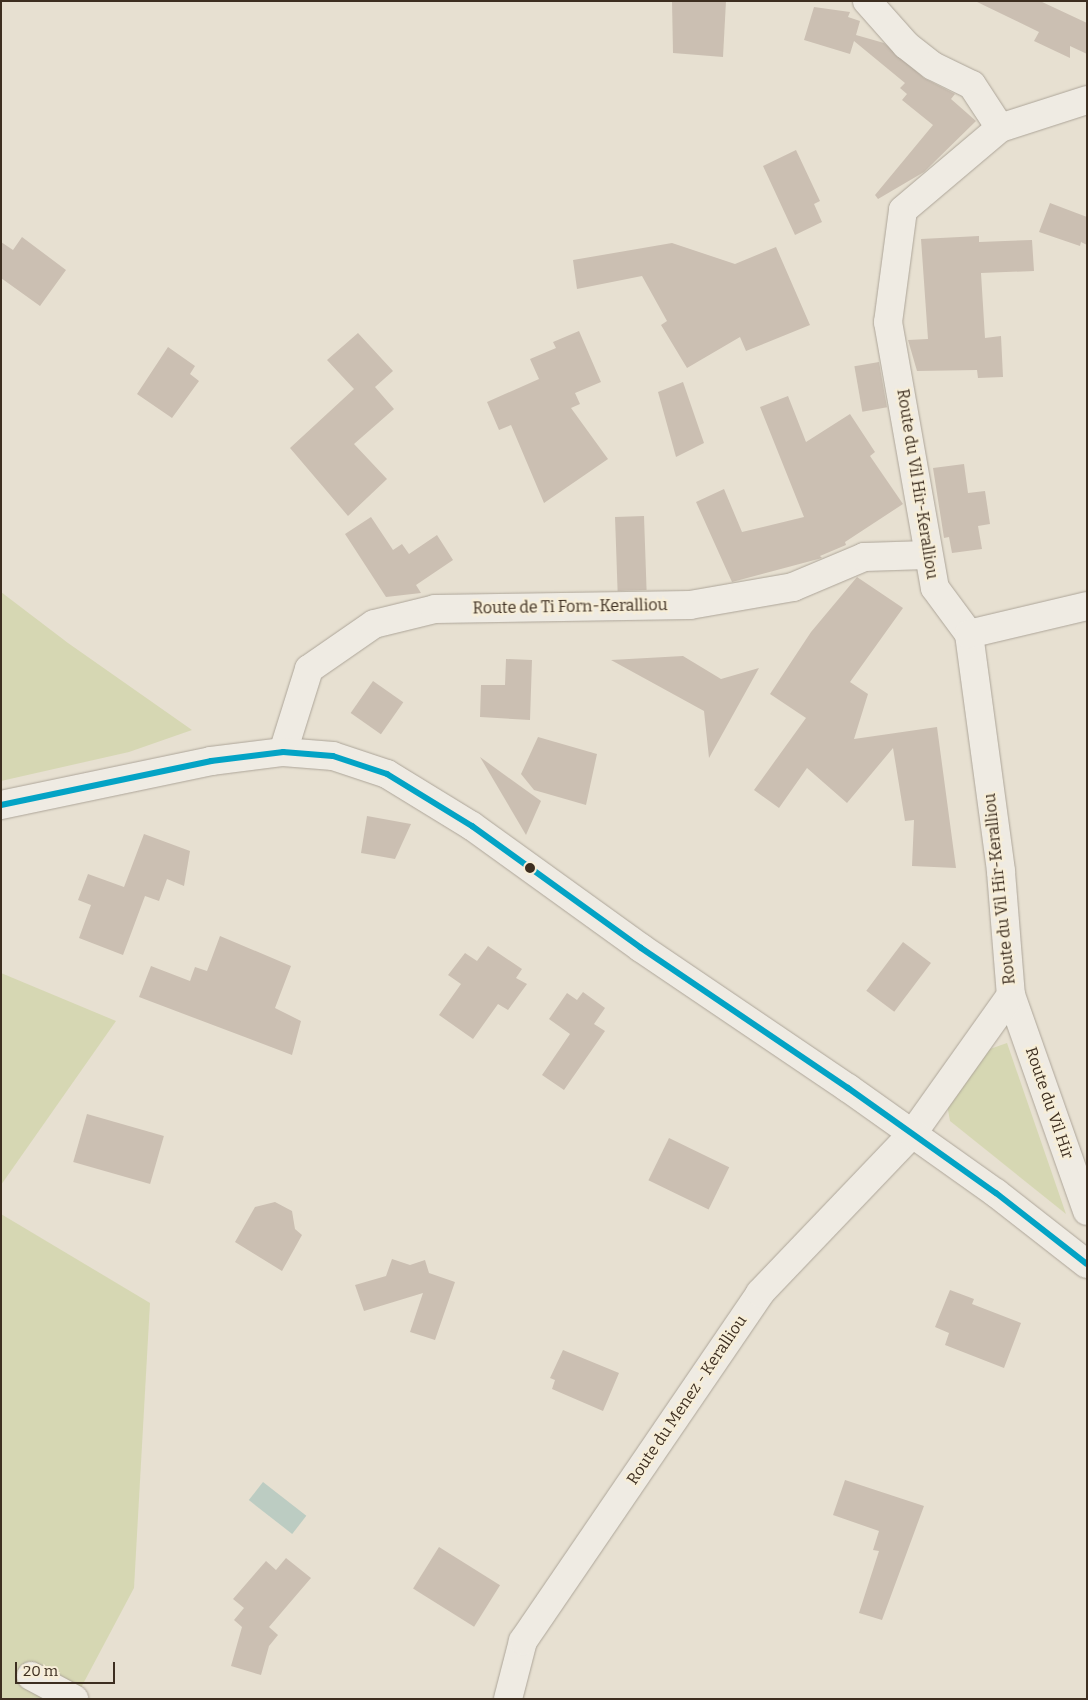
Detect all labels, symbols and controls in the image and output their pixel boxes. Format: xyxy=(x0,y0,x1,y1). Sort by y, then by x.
street label: Route du Vil Hir-Keralliou xyxy=(892,388,942,580)
street label: Route de Ti Forn-Keralliou xyxy=(472,596,668,618)
street label: Route du Vil Hir-Keralliou xyxy=(980,792,1020,986)
unlabelled marker xyxy=(525,863,535,873)
street label: Route du Vil Hir xyxy=(1021,1045,1077,1161)
street label: Route du Menez - Keralliou xyxy=(623,1312,751,1488)
scale bar xyxy=(18,1652,118,1684)
text: 20 m xyxy=(23,1662,58,1680)

